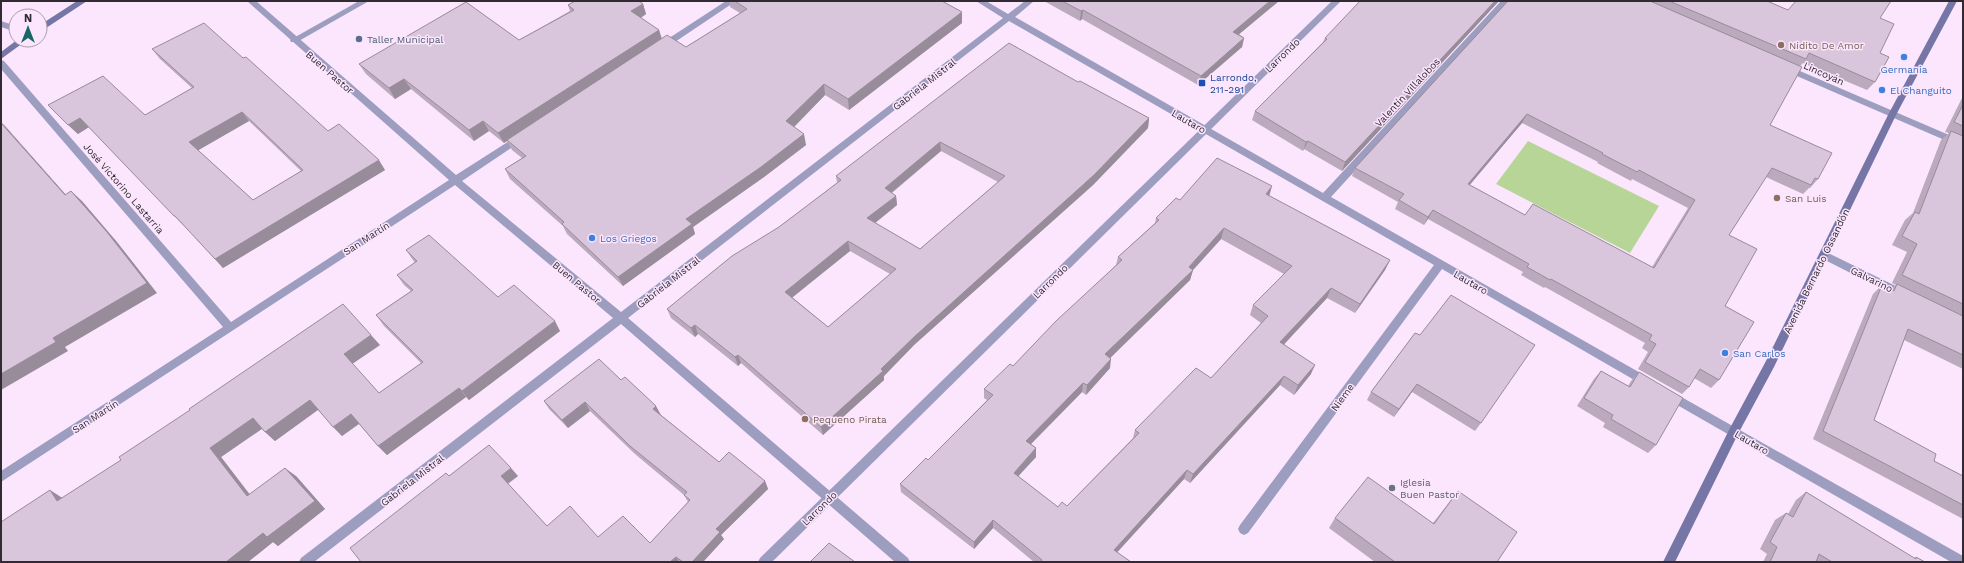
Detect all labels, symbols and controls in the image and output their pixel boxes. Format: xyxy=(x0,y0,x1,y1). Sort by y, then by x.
north arrow xyxy=(8,8,48,48)
text: N xyxy=(24,12,32,25)
marker: Taller Municipal xyxy=(354,34,364,44)
place label: Taller Municipal xyxy=(367,34,444,45)
street label: Larrondo xyxy=(1263,36,1302,75)
marker: Nidito De Amor xyxy=(1776,40,1786,50)
place label: Nidito De Amor xyxy=(1789,40,1864,51)
street label: Buen Pastor xyxy=(304,49,356,96)
marker: Germania xyxy=(1899,52,1909,62)
street label: Gabriela Mistral xyxy=(891,56,958,112)
street label: Valentín Villalobos xyxy=(1373,56,1442,129)
street label: Lincoyán xyxy=(1802,60,1846,87)
place label: Germania xyxy=(1881,64,1928,75)
place label: Larrondo, 211-291 xyxy=(1210,72,1257,95)
marker: Larrondo, 211-291 xyxy=(1197,78,1207,88)
marker: El Changuito xyxy=(1877,85,1887,95)
place label: El Changuito xyxy=(1890,85,1952,96)
street label: Lautaro xyxy=(1170,107,1208,136)
street label: José Victorino Lastarria xyxy=(81,141,166,236)
marker: San Luis xyxy=(1772,193,1782,203)
place label: San Luis xyxy=(1785,193,1827,204)
street label: Avenida Bernardo Ossandón xyxy=(1781,207,1852,335)
street label: San Martín xyxy=(341,220,391,257)
marker: Los Griegos xyxy=(587,233,597,243)
place label: Los Griegos xyxy=(600,233,657,244)
street label: Gabriela Mistral xyxy=(635,254,702,310)
street label: Buen Pastor xyxy=(550,259,603,306)
street label: Larrondo xyxy=(1031,262,1070,301)
street label: Galvarino xyxy=(1849,265,1895,294)
street label: Lautaro xyxy=(1452,268,1490,297)
marker: San Carlos xyxy=(1720,348,1730,358)
place label: San Carlos xyxy=(1733,348,1786,359)
street label: Nieme xyxy=(1329,381,1356,413)
street label: San Martín xyxy=(70,398,120,435)
marker: Pequeno Pirata xyxy=(800,414,810,424)
place label: Pequeno Pirata xyxy=(813,414,887,425)
street label: Lautaro xyxy=(1733,428,1771,457)
street label: Gabriela Mistral xyxy=(379,452,446,508)
place label: Iglesia Buen Pastor xyxy=(1400,477,1459,500)
marker: Iglesia Buen Pastor xyxy=(1387,483,1397,493)
street label: Larrondo xyxy=(800,489,839,528)

